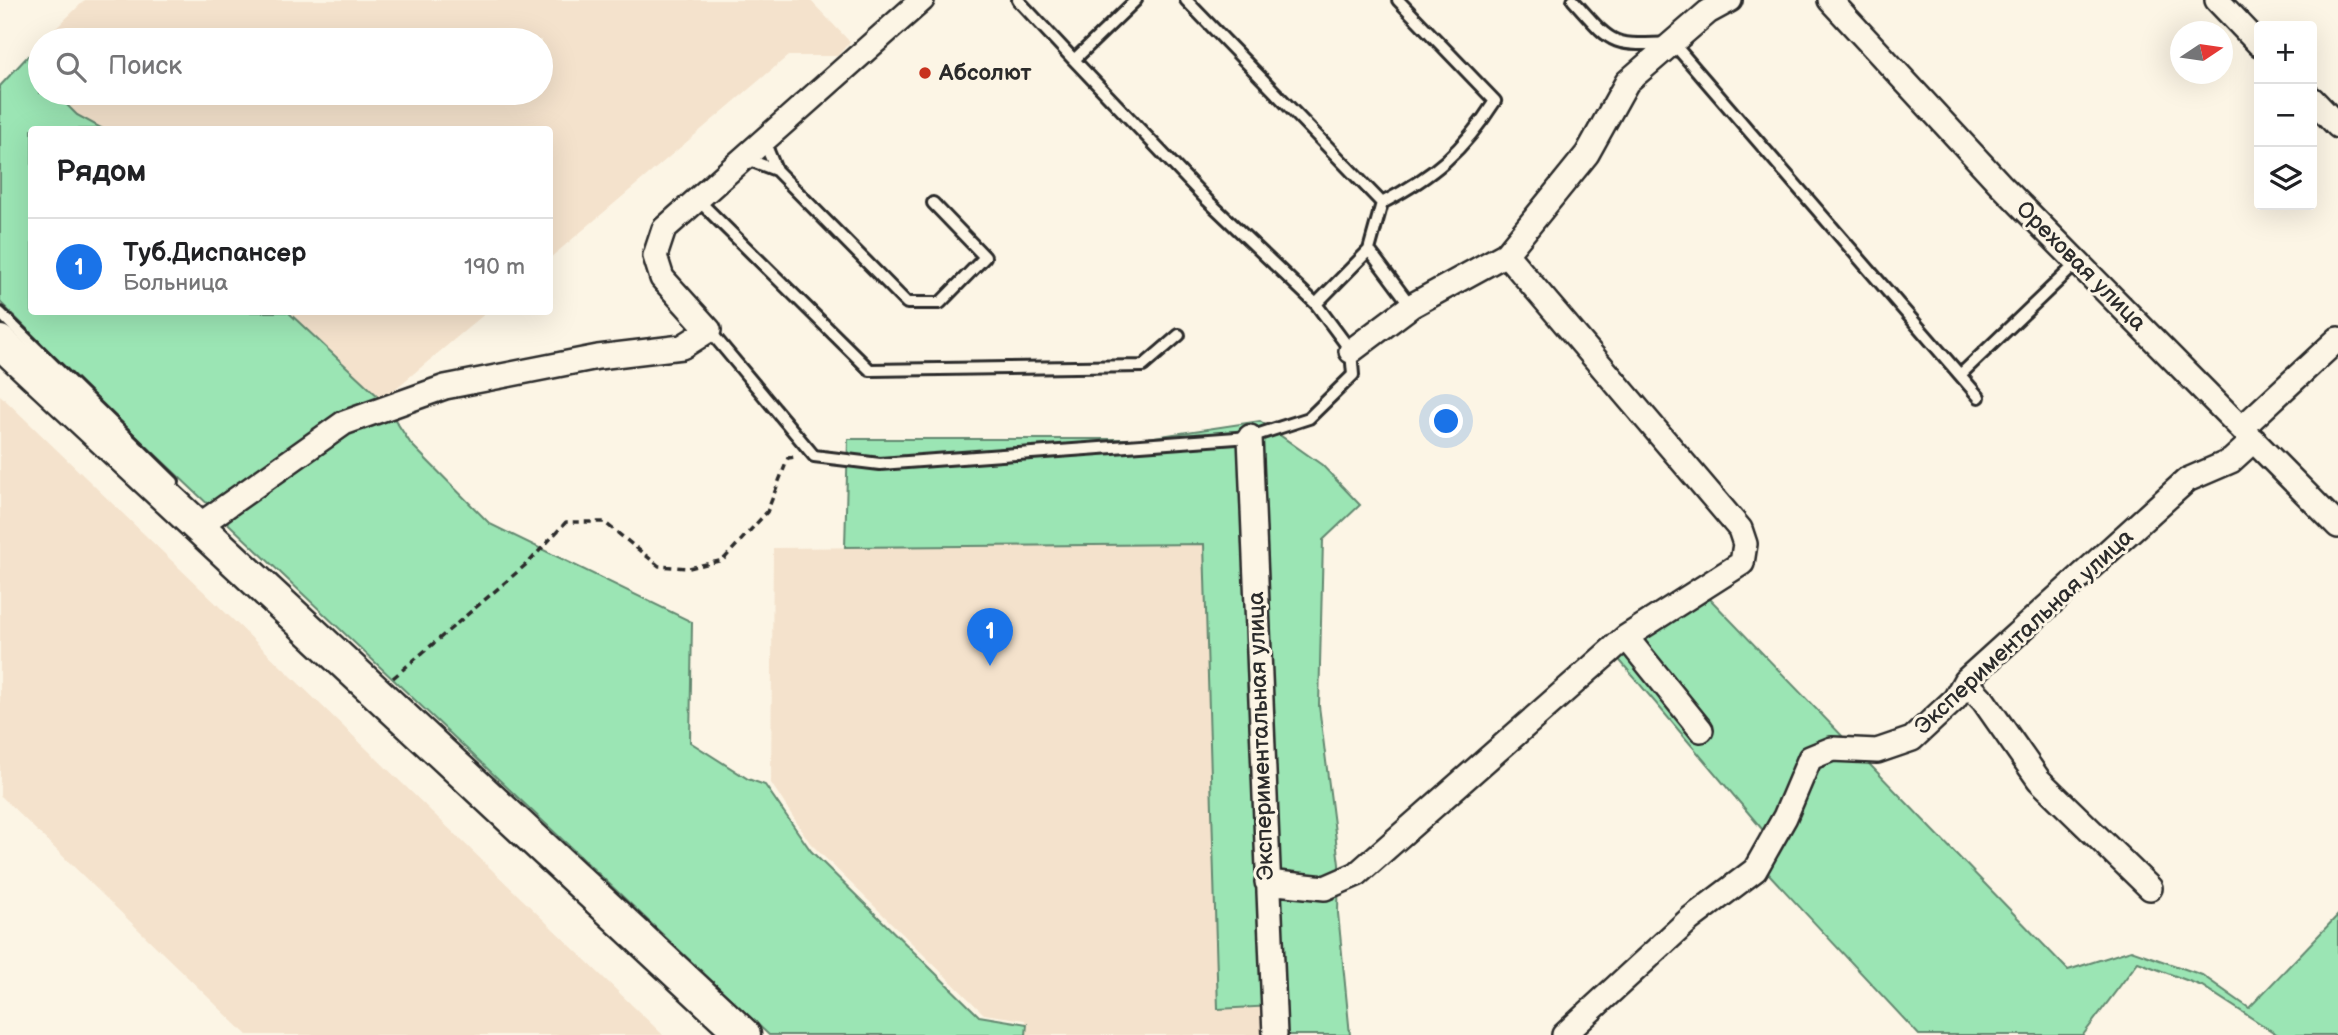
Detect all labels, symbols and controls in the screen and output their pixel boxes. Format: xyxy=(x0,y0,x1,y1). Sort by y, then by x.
north arrow xyxy=(2170,21,2233,84)
map controls xyxy=(2254,21,2317,210)
button: + xyxy=(2254,21,2317,84)
search box xyxy=(28,28,553,105)
icon: search xyxy=(52,48,90,86)
text: Поиск xyxy=(108,51,182,82)
place label: Абсолют xyxy=(938,59,1031,87)
marker: Абсолют xyxy=(917,65,933,81)
button: − xyxy=(2254,84,2317,147)
button: layers xyxy=(2254,147,2317,210)
text: Рядом xyxy=(56,154,146,190)
street label: Ореховая улица xyxy=(2010,195,2152,337)
text: Туб.Диспансер xyxy=(123,238,306,269)
text: 1 xyxy=(74,253,84,281)
text: 190 m xyxy=(464,253,525,281)
text: Больница xyxy=(123,269,228,297)
your location xyxy=(1429,404,1463,438)
street label: Экспериментальная улица xyxy=(1909,523,2140,741)
street label: Экспериментальная улица xyxy=(1242,591,1280,881)
pin: 1 xyxy=(967,608,1013,666)

